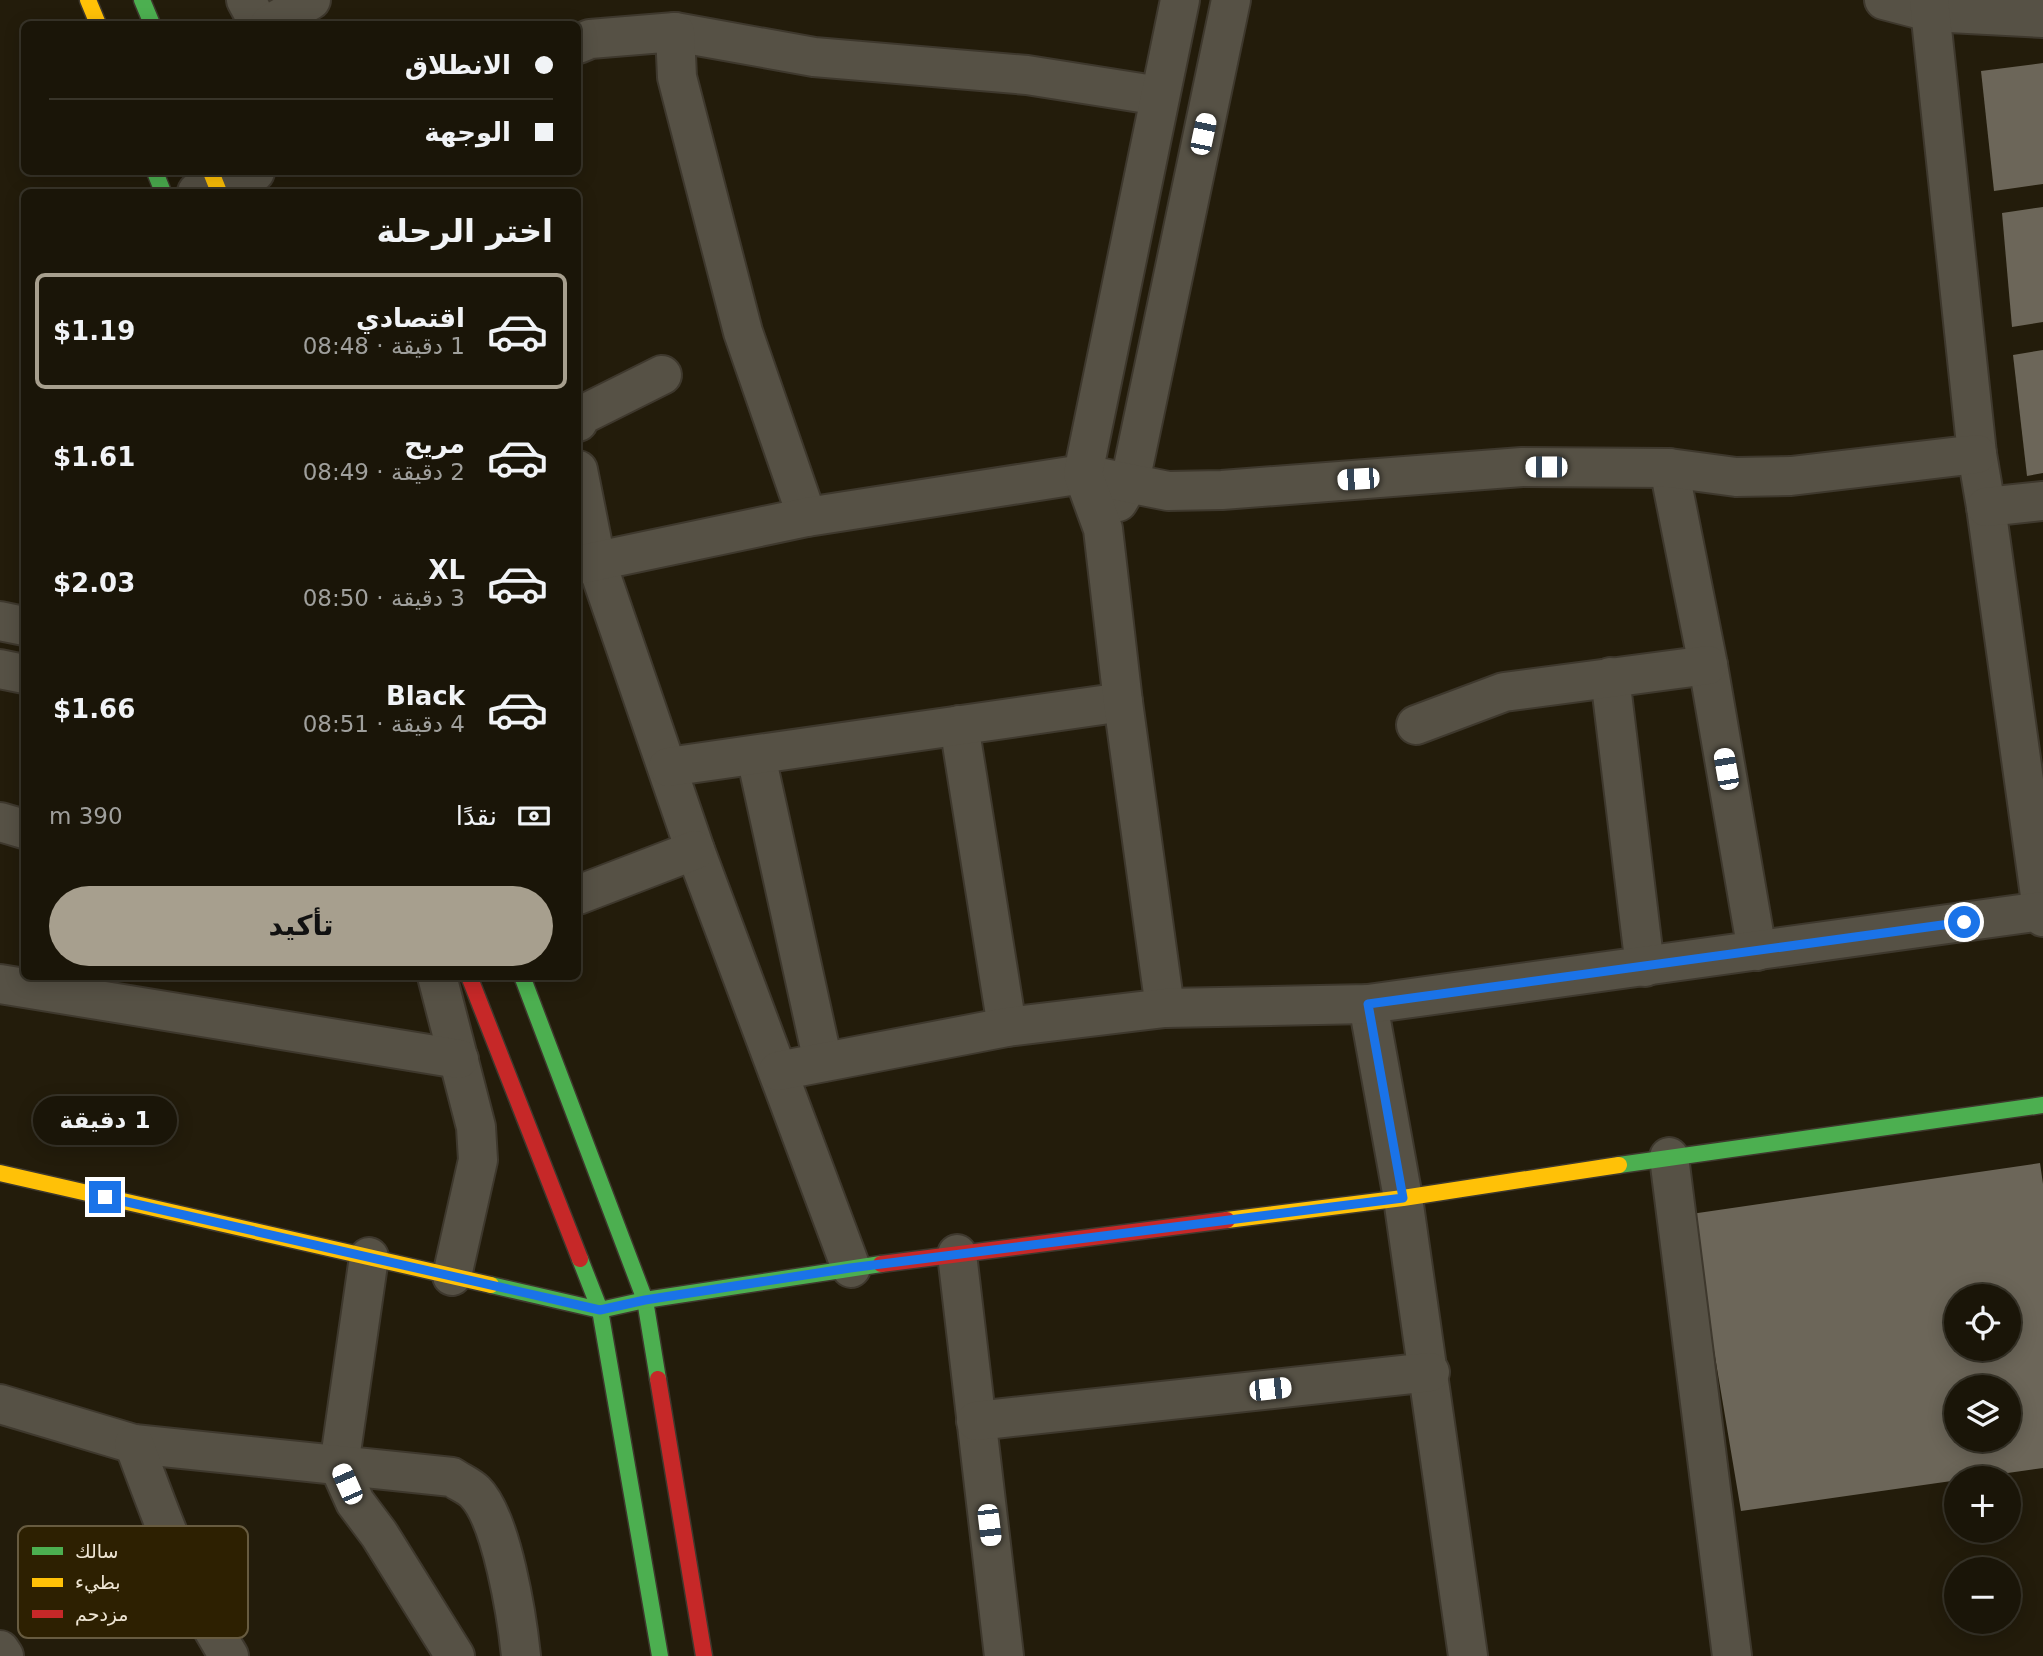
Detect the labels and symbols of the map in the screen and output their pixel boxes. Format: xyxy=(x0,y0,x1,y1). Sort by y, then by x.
car xyxy=(1189,111,1218,157)
car xyxy=(1526,457,1568,478)
car xyxy=(1337,467,1380,491)
car xyxy=(1713,746,1740,792)
route start xyxy=(1948,906,1980,938)
callout: 1 دقيقة xyxy=(33,1096,177,1144)
route end xyxy=(89,1181,121,1213)
car xyxy=(1249,1376,1292,1402)
car xyxy=(329,1461,366,1507)
car xyxy=(977,1503,1002,1547)
legend xyxy=(18,1526,248,1638)
text: سالك xyxy=(75,1540,119,1562)
text: بطيء xyxy=(75,1571,121,1594)
text: مزدحم xyxy=(75,1603,129,1626)

